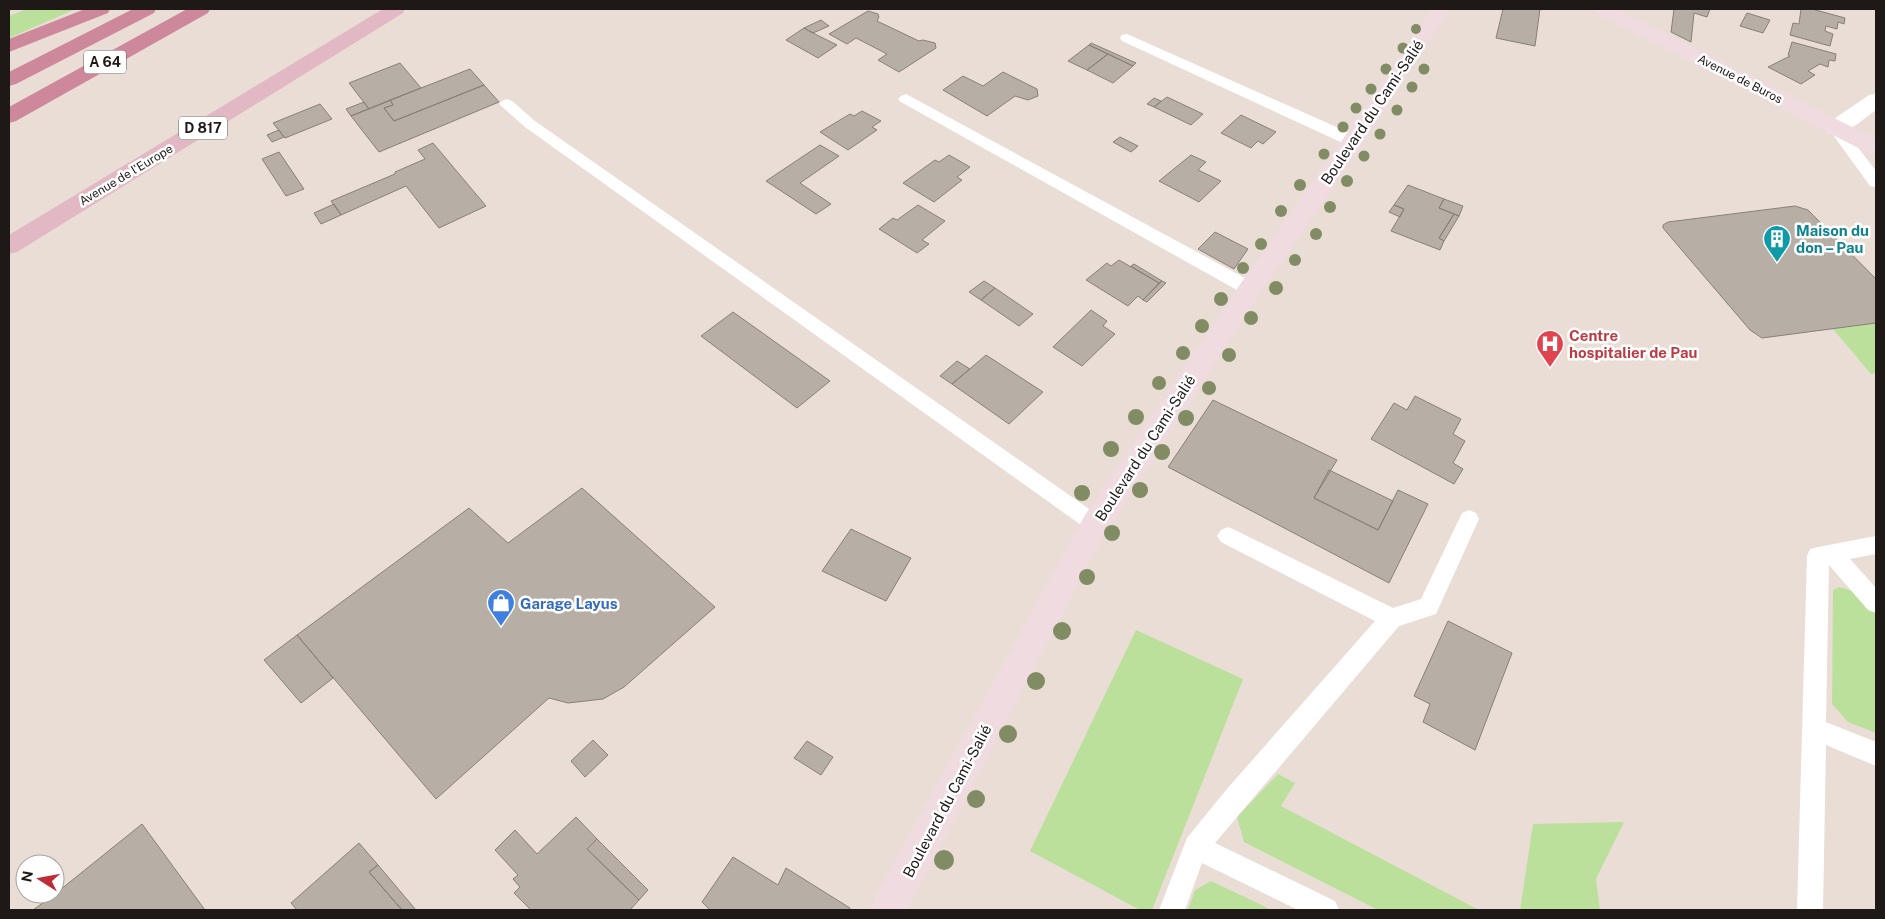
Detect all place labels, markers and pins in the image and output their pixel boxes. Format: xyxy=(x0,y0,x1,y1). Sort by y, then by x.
place label: Maison du don – Pau xyxy=(1796,222,1869,256)
building icon: Maison du don – Pau xyxy=(1762,224,1792,263)
place label: Centre hospitalier de Pau xyxy=(1569,327,1697,361)
hospital icon: Centre hospitalier de Pau xyxy=(1535,329,1565,368)
shop icon: Garage Layus xyxy=(486,588,516,627)
place label: Garage Layus xyxy=(520,595,618,612)

